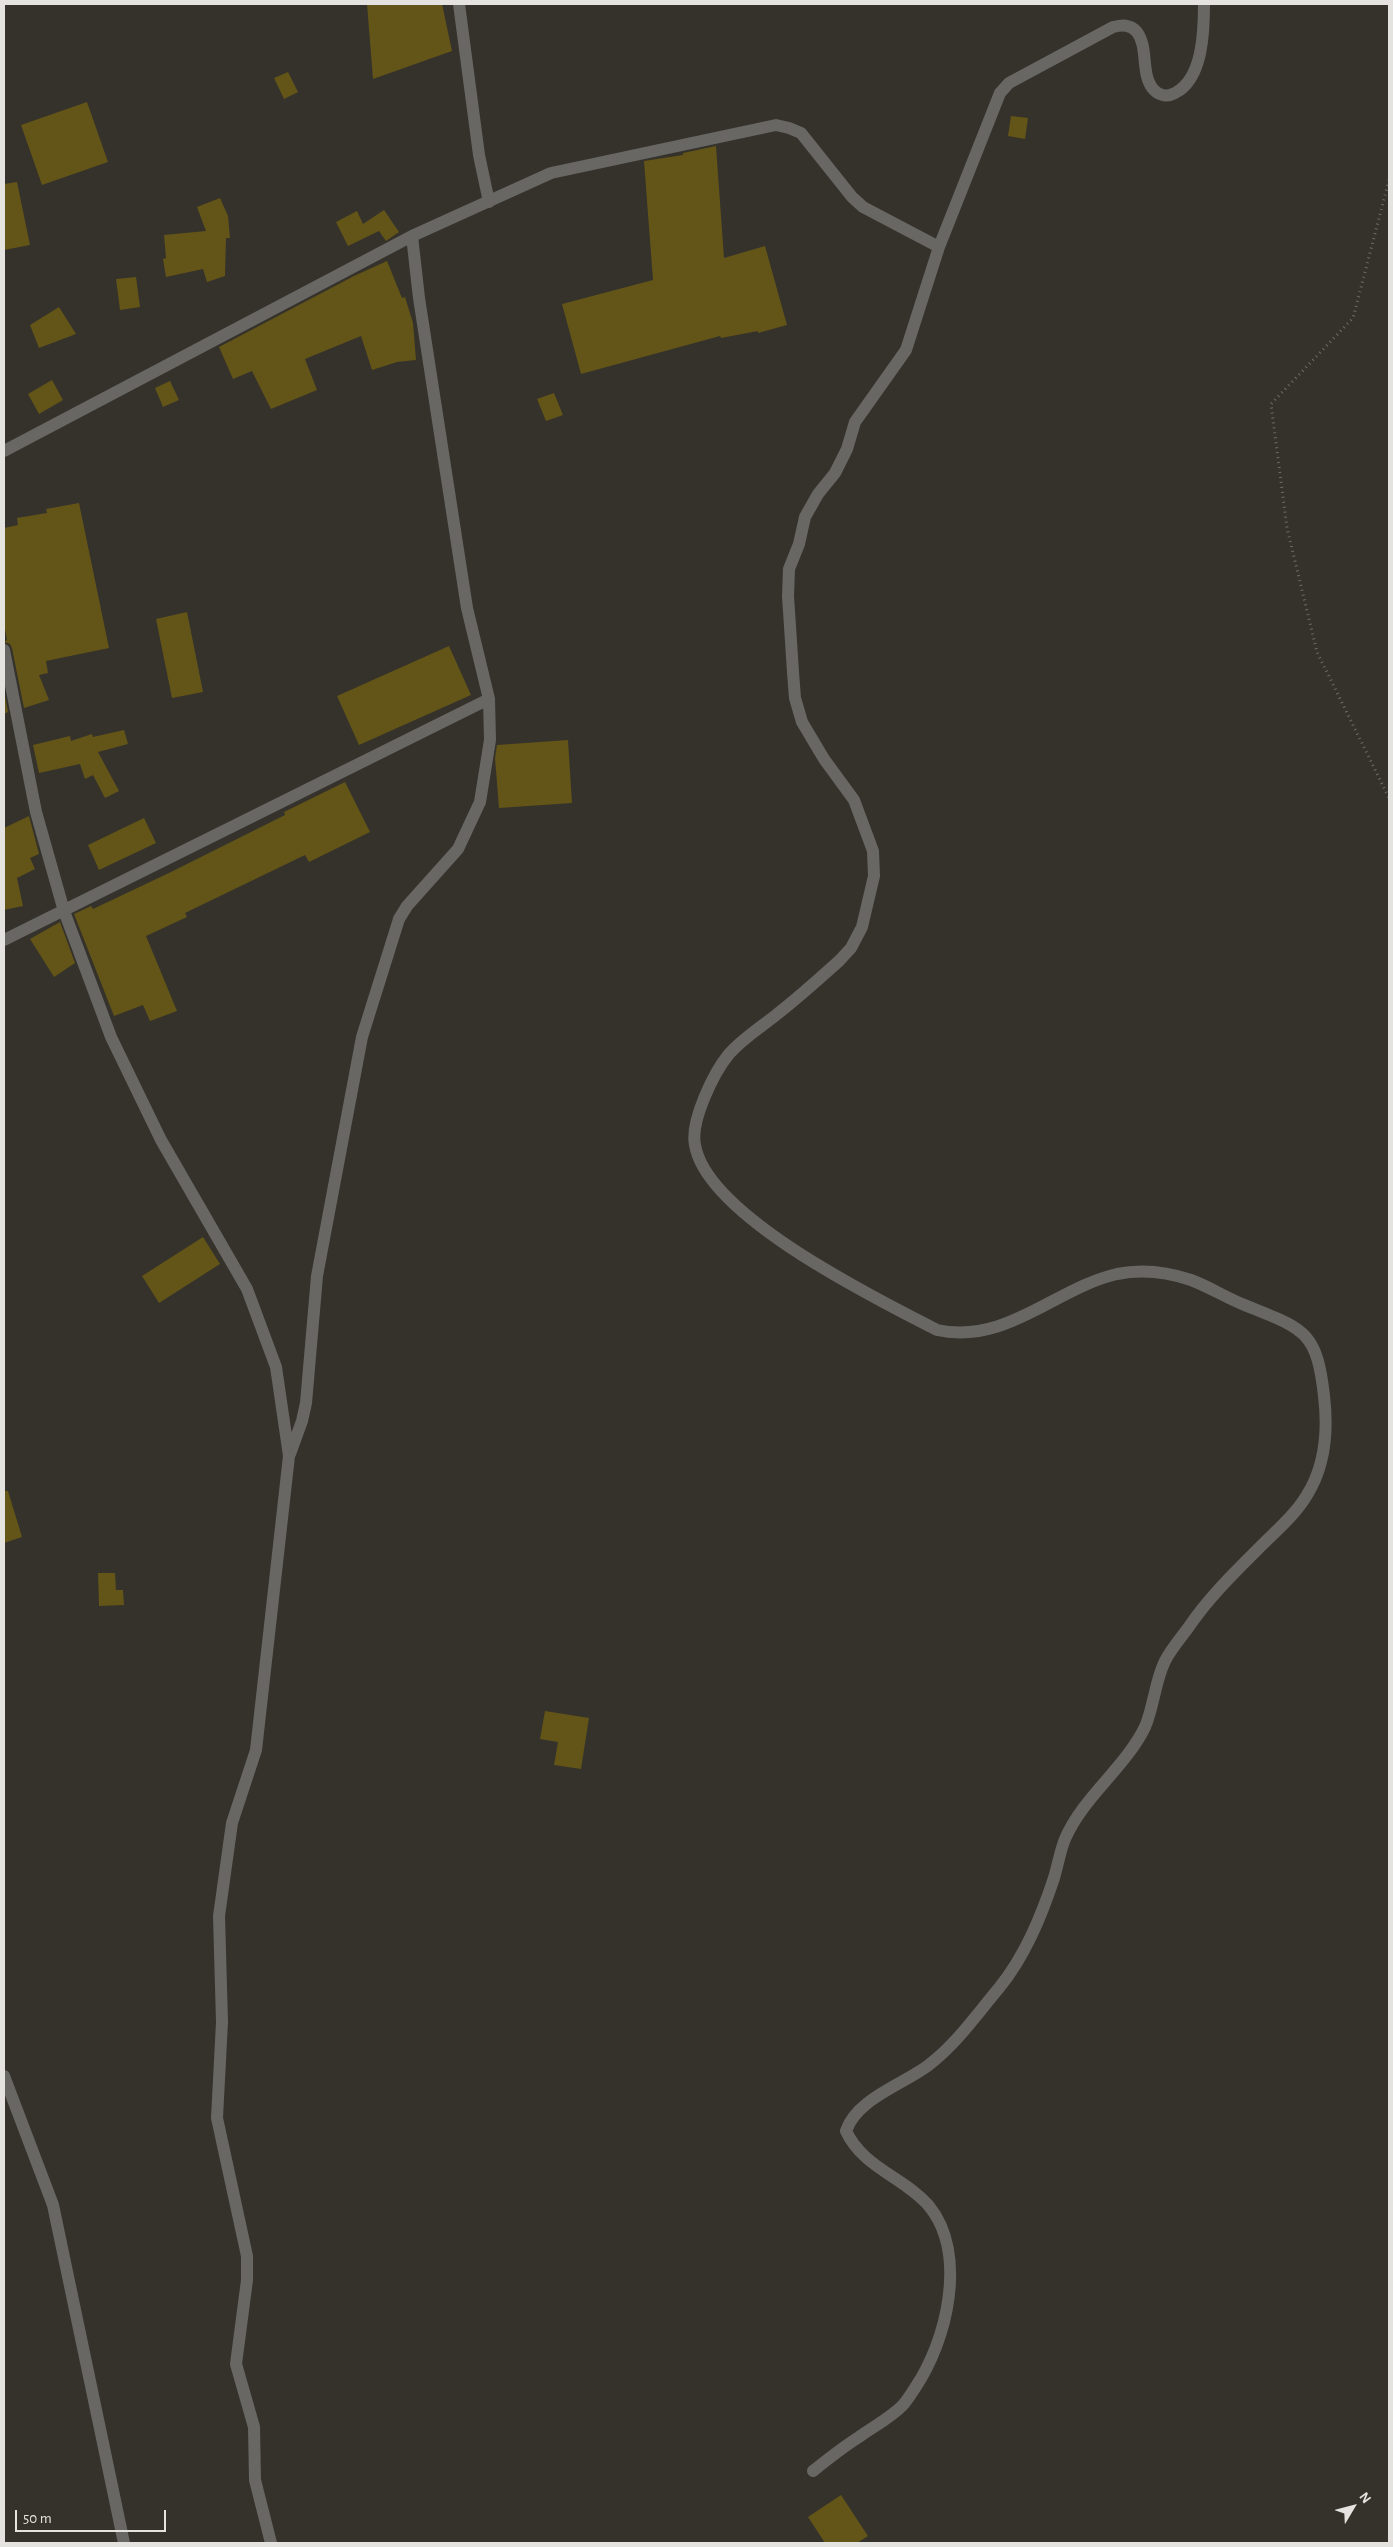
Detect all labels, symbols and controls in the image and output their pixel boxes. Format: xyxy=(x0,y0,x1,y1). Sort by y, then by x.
north arrow xyxy=(1328,2482,1378,2532)
text: N xyxy=(1356,2490,1373,2506)
scale bar xyxy=(18,2500,169,2532)
text: 50 m xyxy=(23,2511,52,2526)

